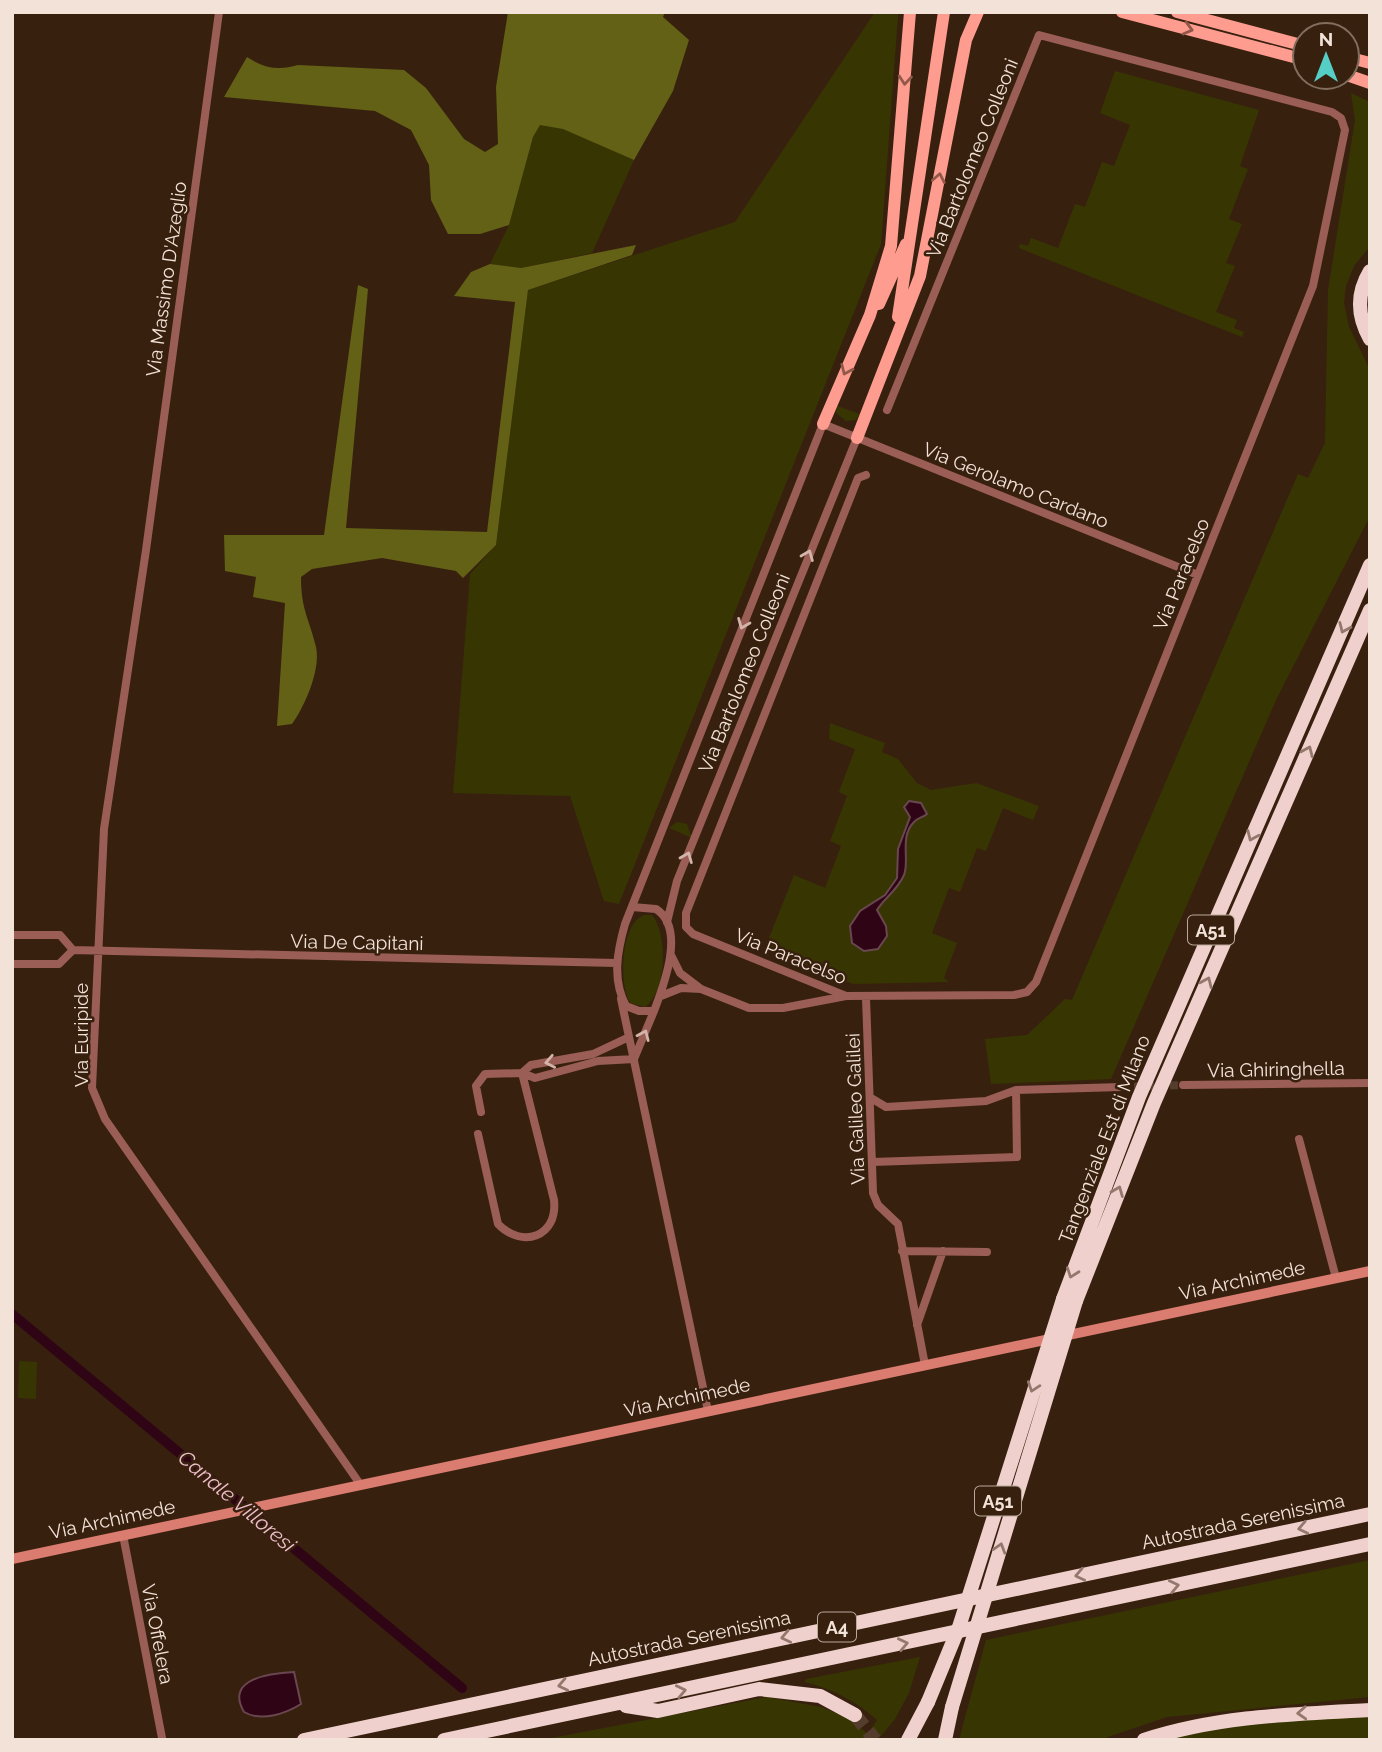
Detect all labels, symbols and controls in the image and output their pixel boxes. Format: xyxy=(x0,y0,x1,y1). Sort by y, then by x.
one-way arrow xyxy=(1182,21,1194,36)
north arrow xyxy=(1291,21,1361,91)
text: N xyxy=(1319,28,1333,50)
street label: Via Bartolomeo Colleoni xyxy=(922,55,1022,261)
one-way arrow xyxy=(898,75,913,86)
one-way arrow xyxy=(931,172,946,184)
street label: Via Massimo D'Azeglio xyxy=(141,180,191,378)
one-way arrow xyxy=(840,362,854,375)
street label: Via Gerolamo Cardano xyxy=(920,438,1112,532)
street label: Via Paracelso xyxy=(1149,515,1213,633)
one-way arrow xyxy=(800,550,814,562)
street label: Via Bartolomeo Colleoni xyxy=(694,570,794,776)
one-way arrow xyxy=(738,618,752,630)
one-way arrow xyxy=(1338,621,1352,634)
one-way arrow xyxy=(1300,746,1314,759)
one-way arrow xyxy=(1246,829,1260,842)
one-way arrow xyxy=(678,852,692,864)
road number: A51 xyxy=(1188,916,1234,945)
street label: Via Paracelso xyxy=(732,924,850,988)
street label: Via De Capitani xyxy=(290,930,424,954)
one-way arrow xyxy=(1199,977,1213,989)
street label: Via Euripide xyxy=(70,983,92,1087)
one-way arrow xyxy=(636,1030,650,1042)
street label: Tangenziale Est di Milano xyxy=(1054,1032,1154,1246)
street label: Via Galileo Galilei xyxy=(841,1033,869,1185)
one-way arrow xyxy=(544,1053,556,1068)
street label: Via Ghiringhella xyxy=(1207,1057,1345,1081)
one-way arrow xyxy=(1109,1186,1123,1198)
street label: Via Archimede xyxy=(1177,1256,1307,1304)
one-way arrow xyxy=(1067,1267,1081,1279)
street label: Via Archimede xyxy=(622,1373,752,1421)
one-way arrow xyxy=(1027,1380,1041,1392)
water label: Canale Villoresi xyxy=(173,1445,301,1558)
road number: A51 xyxy=(975,1486,1021,1516)
street label: Autostrada Serenissima xyxy=(1140,1489,1346,1553)
street label: Via Archimede xyxy=(47,1495,177,1543)
one-way arrow xyxy=(1297,1519,1309,1534)
one-way arrow xyxy=(992,1542,1007,1554)
one-way arrow xyxy=(1074,1566,1086,1581)
one-way arrow xyxy=(1168,1580,1180,1595)
street label: Via Offelera xyxy=(137,1582,179,1686)
street label: Autostrada Serenissima xyxy=(586,1606,792,1670)
road number: A4 xyxy=(818,1612,856,1642)
one-way arrow xyxy=(780,1629,792,1644)
one-way arrow xyxy=(897,1637,909,1652)
one-way arrow xyxy=(557,1676,569,1691)
one-way arrow xyxy=(675,1684,687,1699)
one-way arrow xyxy=(1296,1706,1307,1721)

